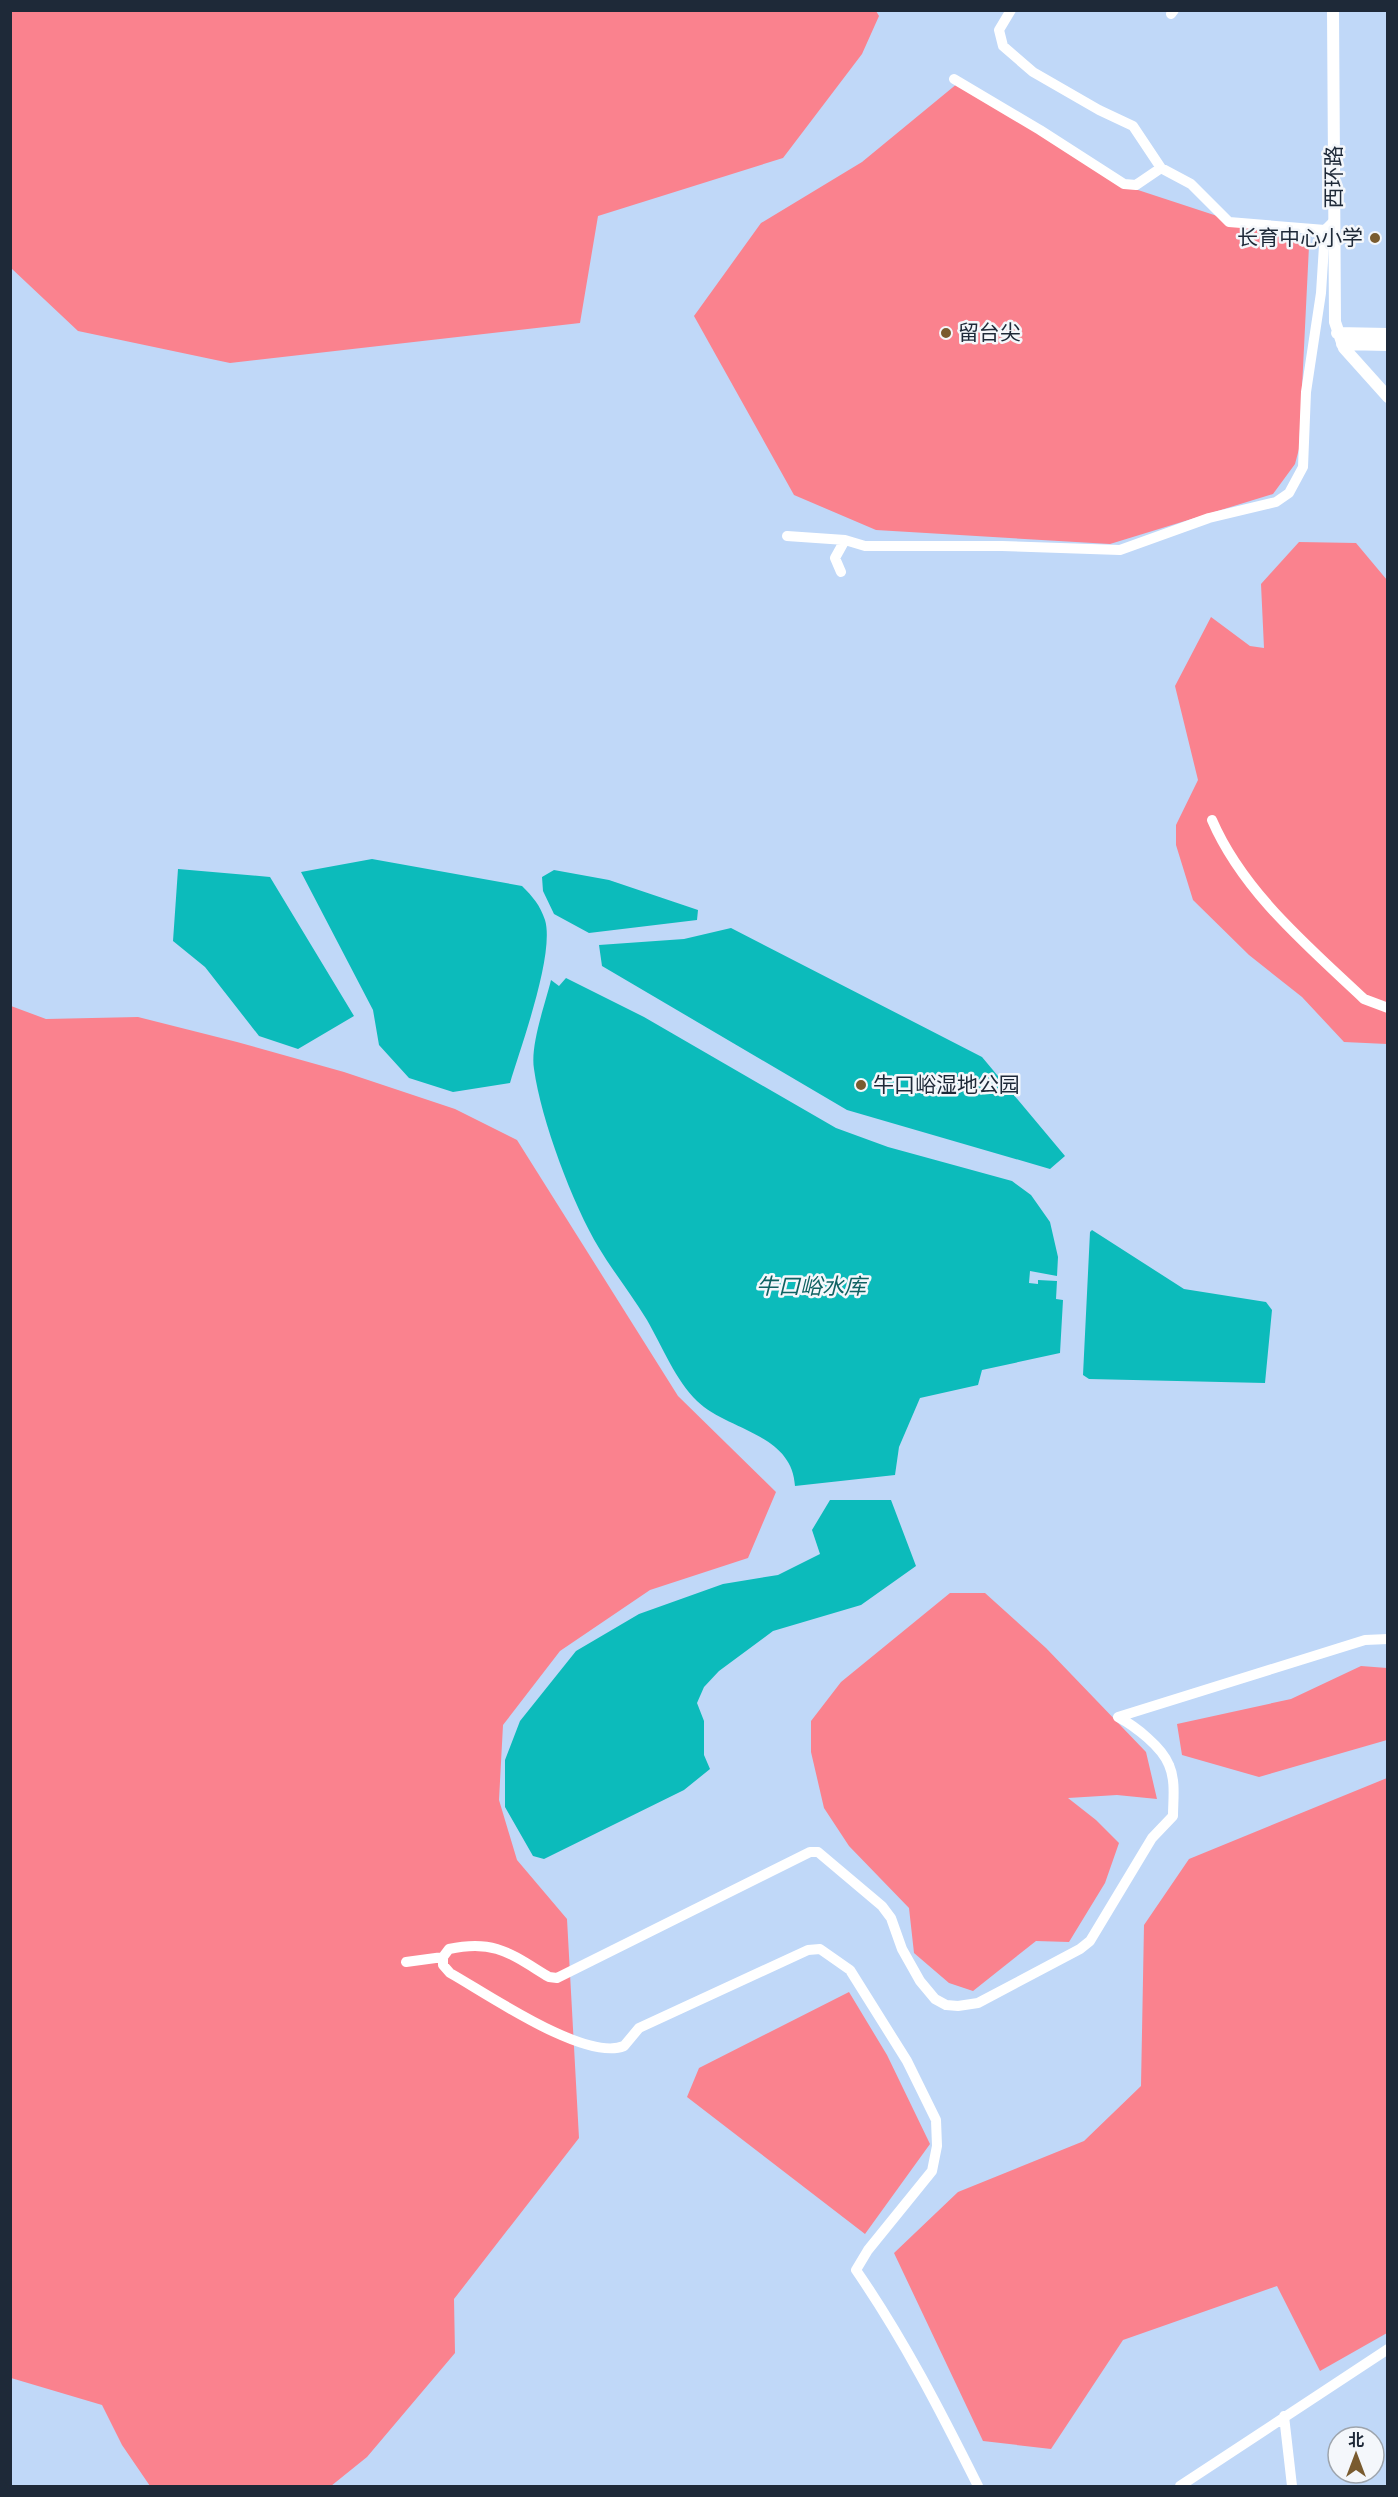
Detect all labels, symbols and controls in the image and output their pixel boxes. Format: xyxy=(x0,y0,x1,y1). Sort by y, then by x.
street label: 西环路 xyxy=(1321,146,1345,209)
place label: 长育中心小学 xyxy=(1237,225,1363,249)
marker: 长育中心小学 xyxy=(1368,231,1382,245)
place label: 留台尖 xyxy=(958,320,1021,344)
marker: 留台尖 xyxy=(939,326,953,340)
place label: 牛口峪湿地公园 xyxy=(873,1072,1020,1096)
marker: 牛口峪湿地公园 xyxy=(854,1078,868,1092)
water label: 牛口峪水库 xyxy=(756,1273,870,1299)
north arrow xyxy=(1326,2425,1386,2485)
text: 北 xyxy=(1348,2431,1364,2449)

